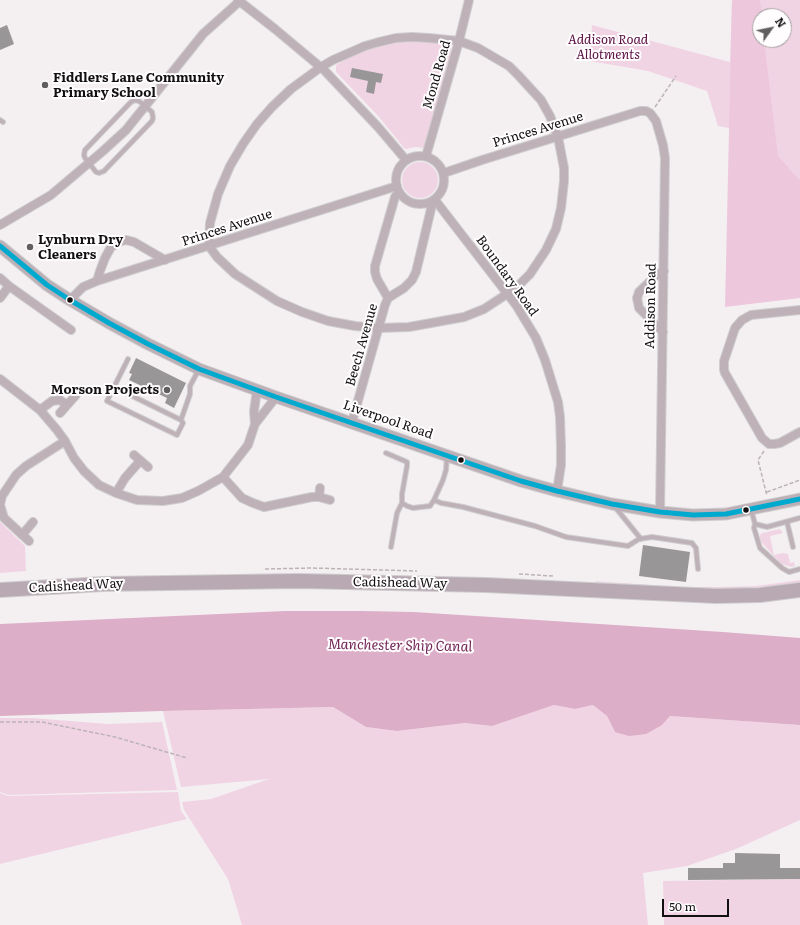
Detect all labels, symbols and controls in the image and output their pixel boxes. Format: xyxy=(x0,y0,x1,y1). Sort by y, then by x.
north arrow xyxy=(752,8,792,48)
text: N xyxy=(772,14,790,30)
park label: Addison Road Allotments xyxy=(568,32,648,63)
street label: Mond Road xyxy=(420,39,454,111)
place label: Fiddlers Lane Community Primary School xyxy=(53,70,224,101)
marker: Fiddlers Lane Community Primary School xyxy=(40,80,50,90)
street label: Princes Avenue xyxy=(491,109,585,151)
street label: Princes Avenue xyxy=(180,206,274,250)
place label: Lynburn Dry Cleaners xyxy=(38,232,123,263)
street label: Boundary Road xyxy=(473,233,541,319)
marker: Lynburn Dry Cleaners xyxy=(25,242,35,252)
street label: Addison Road xyxy=(642,263,660,349)
unlabelled marker xyxy=(65,295,75,305)
street label: Beech Avenue xyxy=(343,302,381,388)
place label: Morson Projects xyxy=(51,382,159,398)
marker: Morson Projects xyxy=(162,385,172,395)
street label: Liverpool Road xyxy=(341,397,435,443)
unlabelled marker xyxy=(456,455,466,465)
unlabelled marker xyxy=(741,505,751,515)
street label: Cadishead Way xyxy=(353,574,447,592)
street label: Cadishead Way xyxy=(28,576,124,596)
water label: Manchester Ship Canal xyxy=(328,636,472,656)
scale bar xyxy=(664,891,731,917)
text: 50 m xyxy=(669,897,696,915)

